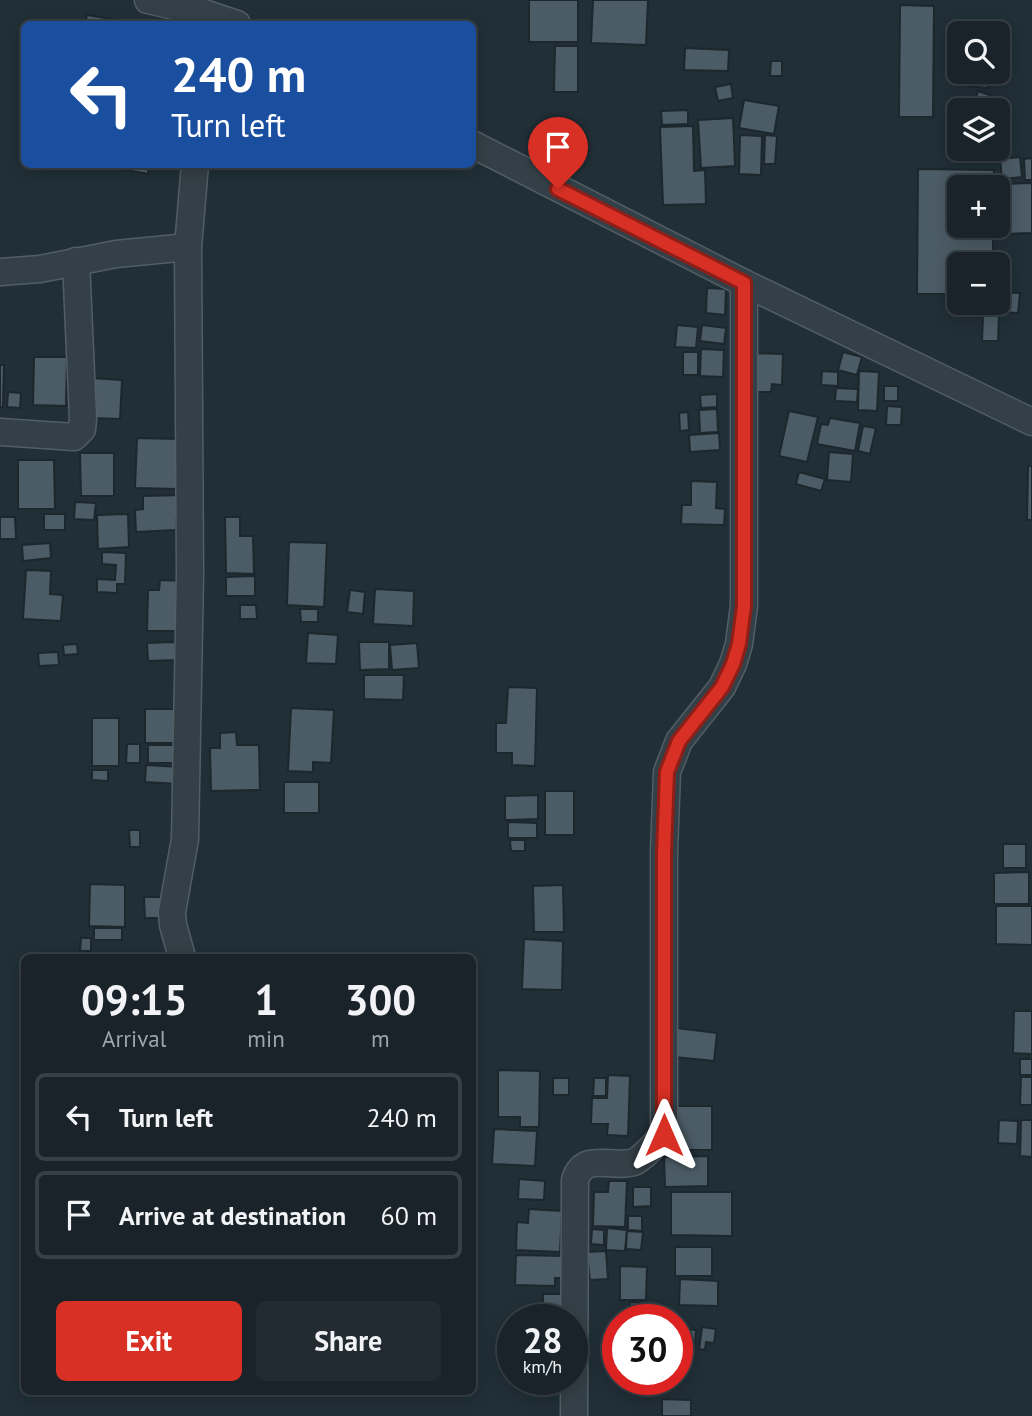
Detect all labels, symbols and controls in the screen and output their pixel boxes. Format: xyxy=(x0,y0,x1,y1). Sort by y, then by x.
map controls xyxy=(947,21,1010,315)
button: search xyxy=(947,21,1010,84)
text: 240 m xyxy=(171,42,306,106)
icon: left xyxy=(56,49,147,140)
button: layers xyxy=(947,98,1010,161)
text: Turn left xyxy=(171,104,286,146)
pin xyxy=(528,117,588,189)
icon: arrive xyxy=(539,128,577,166)
button: + xyxy=(947,175,1010,238)
button: − xyxy=(947,252,1010,315)
text: 09:15 xyxy=(81,972,187,1027)
text: 1 xyxy=(254,972,278,1027)
text: 300 xyxy=(345,972,416,1027)
text: Arrival xyxy=(102,1024,166,1053)
text: min xyxy=(247,1024,285,1053)
text: m xyxy=(371,1024,390,1053)
icon: left xyxy=(60,1098,98,1136)
position arrow xyxy=(627,1098,701,1172)
text: Turn left xyxy=(119,1101,213,1134)
text: 240 m xyxy=(366,1101,437,1134)
icon: arrive xyxy=(60,1196,98,1234)
text: Arrive at destination xyxy=(119,1199,346,1232)
text: 60 m xyxy=(381,1199,437,1232)
button: Exit xyxy=(56,1301,242,1381)
button: Share xyxy=(256,1301,441,1381)
speed limit sign: 30 xyxy=(602,1304,693,1395)
text: 28 xyxy=(523,1317,562,1363)
text: km/h xyxy=(523,1355,562,1378)

